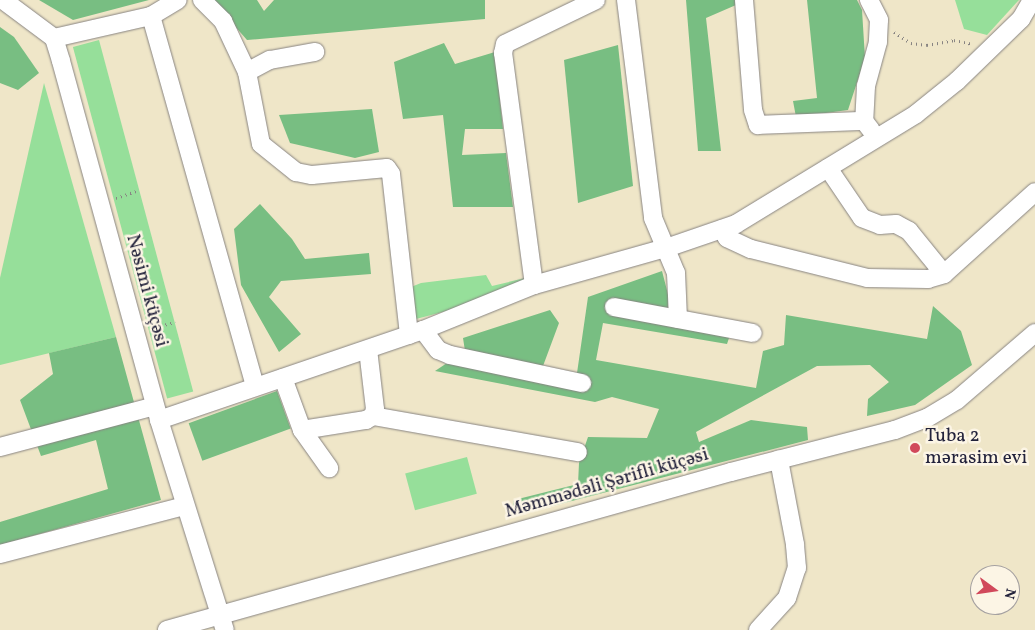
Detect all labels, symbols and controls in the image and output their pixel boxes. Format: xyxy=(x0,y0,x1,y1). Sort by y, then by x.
street label: Nəsimi küçəsi xyxy=(120,232,172,350)
place label: Tuba 2 mərasim evi xyxy=(925,426,1027,470)
marker: Tuba 2 mərasim evi xyxy=(909,442,921,454)
street label: Məmmədəli Şərifli küçəsi xyxy=(503,444,711,524)
north arrow xyxy=(970,565,1020,615)
text: N xyxy=(999,586,1020,601)

